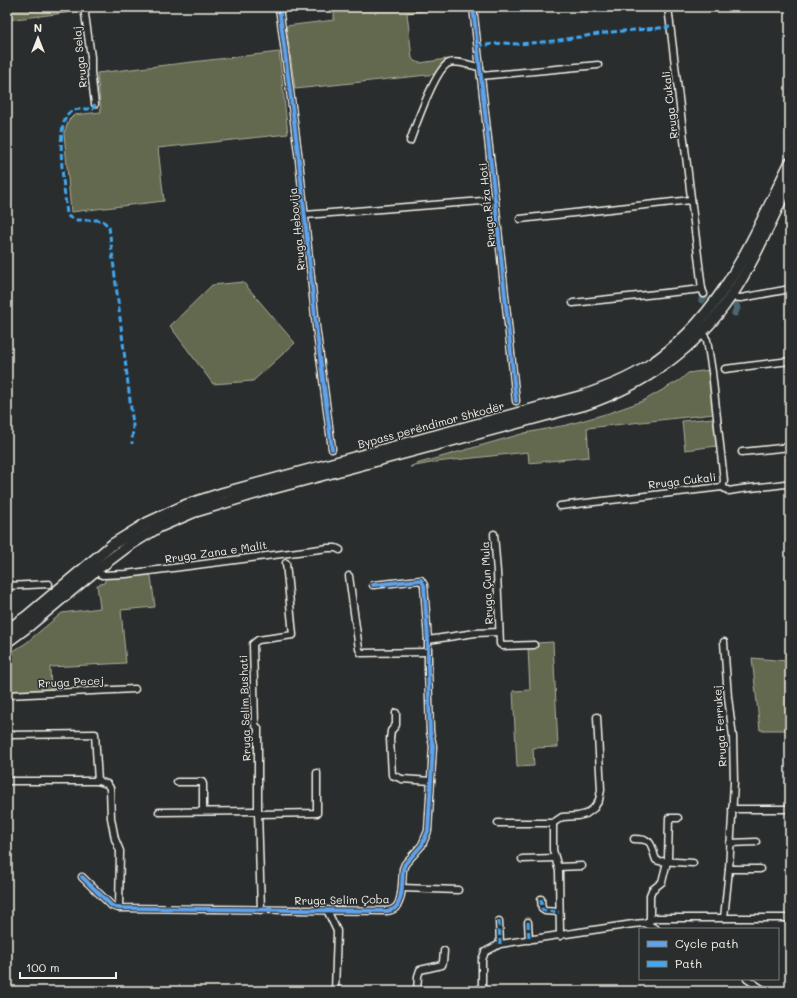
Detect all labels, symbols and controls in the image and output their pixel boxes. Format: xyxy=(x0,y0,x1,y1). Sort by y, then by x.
north arrow xyxy=(18,18,58,58)
text: N xyxy=(34,20,42,35)
street label: Rruga Selaj xyxy=(69,26,90,88)
street label: Rruga Cukali xyxy=(658,70,681,140)
street label: Rruga Riza Hoti xyxy=(475,162,498,248)
street label: Rruga Hebovija xyxy=(285,187,308,271)
street label: Bypass perëndimor Shkodër xyxy=(356,398,506,451)
street label: Rruga Cukali xyxy=(647,469,717,492)
street label: Rruga Zana e Malit xyxy=(164,537,268,566)
street label: Rruga Çun Mula xyxy=(477,541,496,625)
street label: Rruga Selim Bushati xyxy=(235,655,254,761)
street label: Rruga Pecej xyxy=(38,672,104,691)
street label: Rruga Ferrukej xyxy=(709,685,730,767)
street label: Rruga Selim Çoba xyxy=(294,891,390,908)
legend xyxy=(639,928,779,980)
text: Cycle path xyxy=(675,935,738,951)
scale bar xyxy=(20,954,116,980)
text: Path xyxy=(675,955,702,971)
text: 100 m xyxy=(26,959,60,975)

